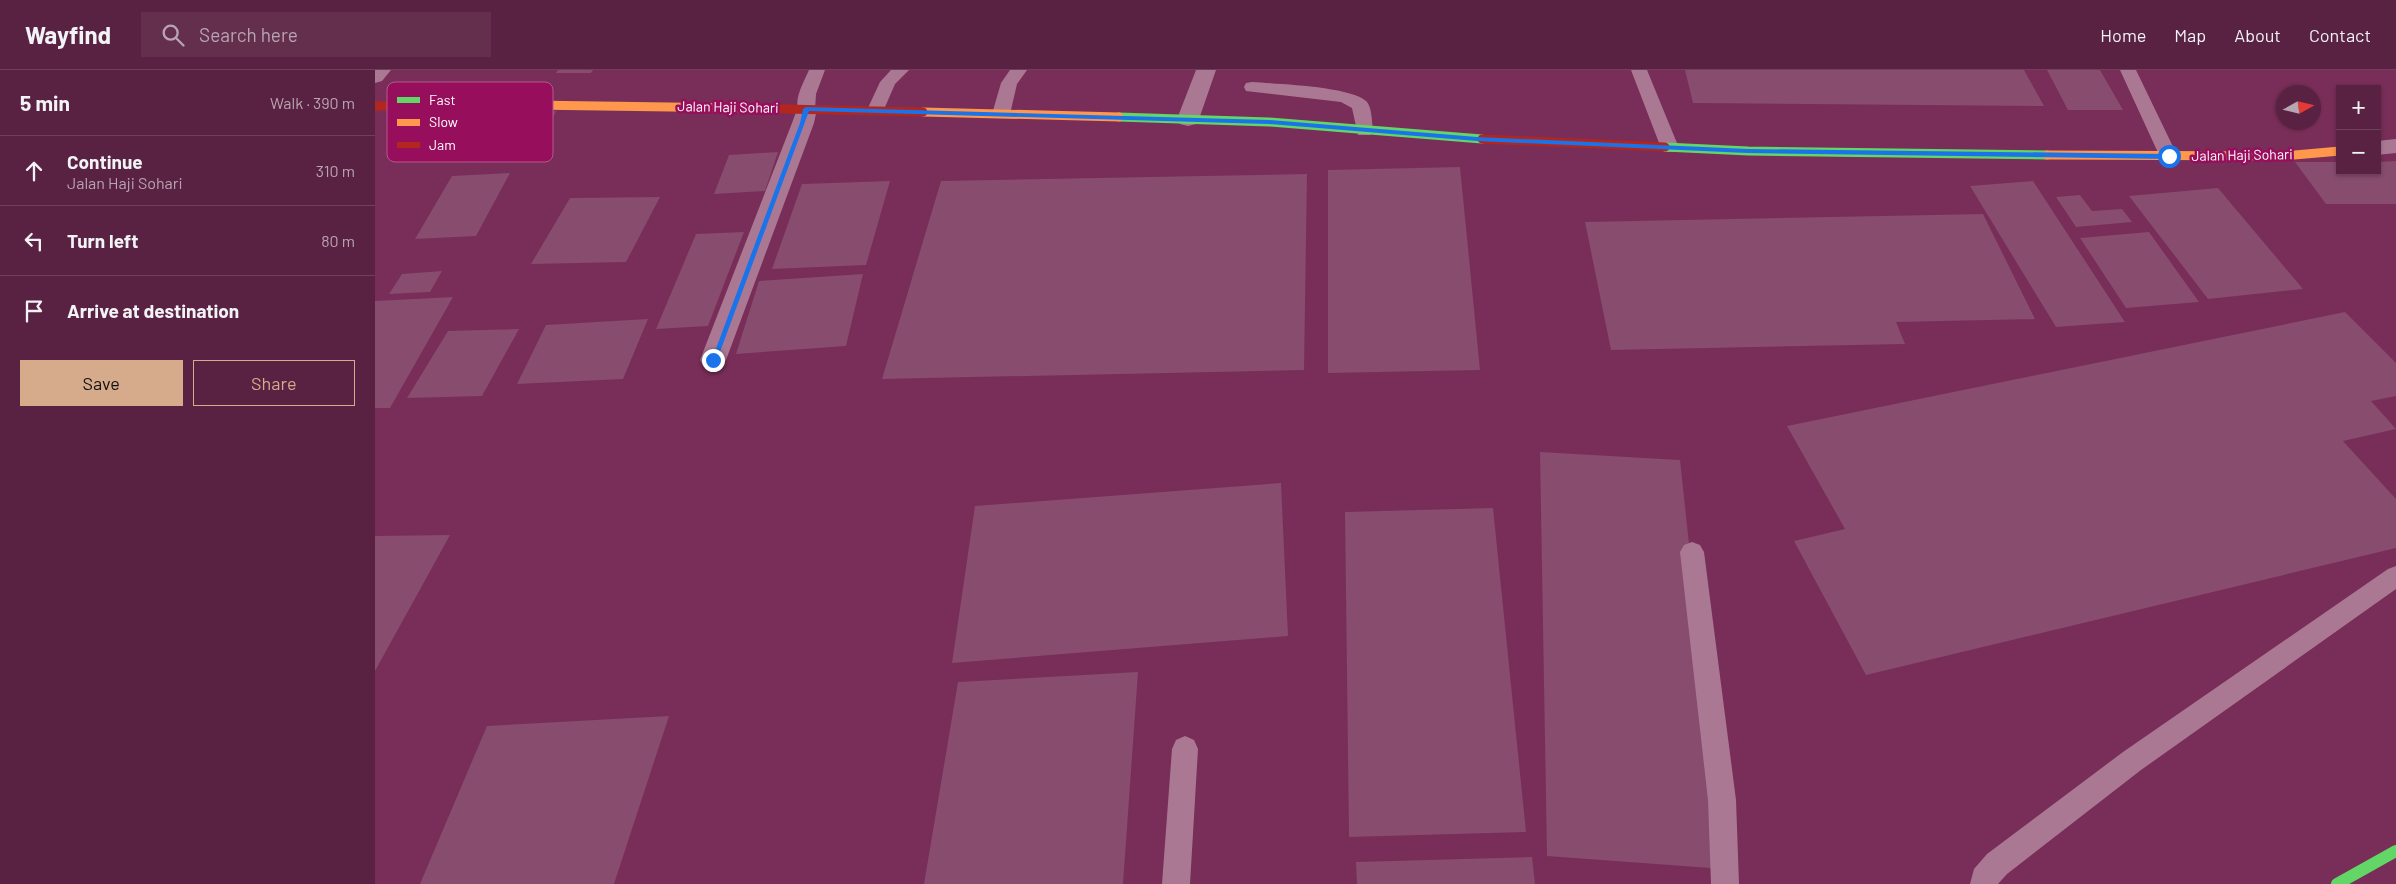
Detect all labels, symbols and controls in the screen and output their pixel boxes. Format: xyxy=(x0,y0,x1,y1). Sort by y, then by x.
search box xyxy=(141,12,491,57)
text: Wayfind xyxy=(25,20,111,49)
icon: search xyxy=(159,21,187,49)
text: Search here xyxy=(199,23,298,46)
text: Home xyxy=(2100,24,2146,46)
text: Map xyxy=(2174,24,2206,46)
text: About xyxy=(2234,24,2281,46)
text: Contact xyxy=(2309,24,2371,46)
legend xyxy=(387,82,553,162)
north arrow xyxy=(2276,85,2321,130)
map controls xyxy=(2336,85,2381,175)
button: + xyxy=(2336,85,2381,130)
text: 5 min xyxy=(20,90,70,115)
text: Fast xyxy=(429,91,455,108)
text: Walk · 390 m xyxy=(270,93,355,112)
street label: Jalan Haji Sohari xyxy=(677,97,779,116)
text: Slow xyxy=(429,113,458,130)
button: − xyxy=(2336,130,2381,175)
text: Jam xyxy=(429,136,456,153)
route start xyxy=(2158,145,2181,168)
street label: Jalan Haji Sohari xyxy=(2191,145,2293,164)
text: Continue xyxy=(67,150,143,173)
icon: ahead xyxy=(20,157,48,185)
text: 310 m xyxy=(316,161,355,180)
text: Jalan Haji Sohari xyxy=(67,173,183,192)
icon: left xyxy=(20,227,48,255)
text: Turn left xyxy=(67,229,138,252)
text: 80 m xyxy=(321,231,355,250)
icon: arrive xyxy=(20,297,48,325)
text: Arrive at destination xyxy=(67,299,239,322)
route end xyxy=(702,349,725,372)
button: Save xyxy=(20,360,183,406)
button: Share xyxy=(193,360,355,406)

